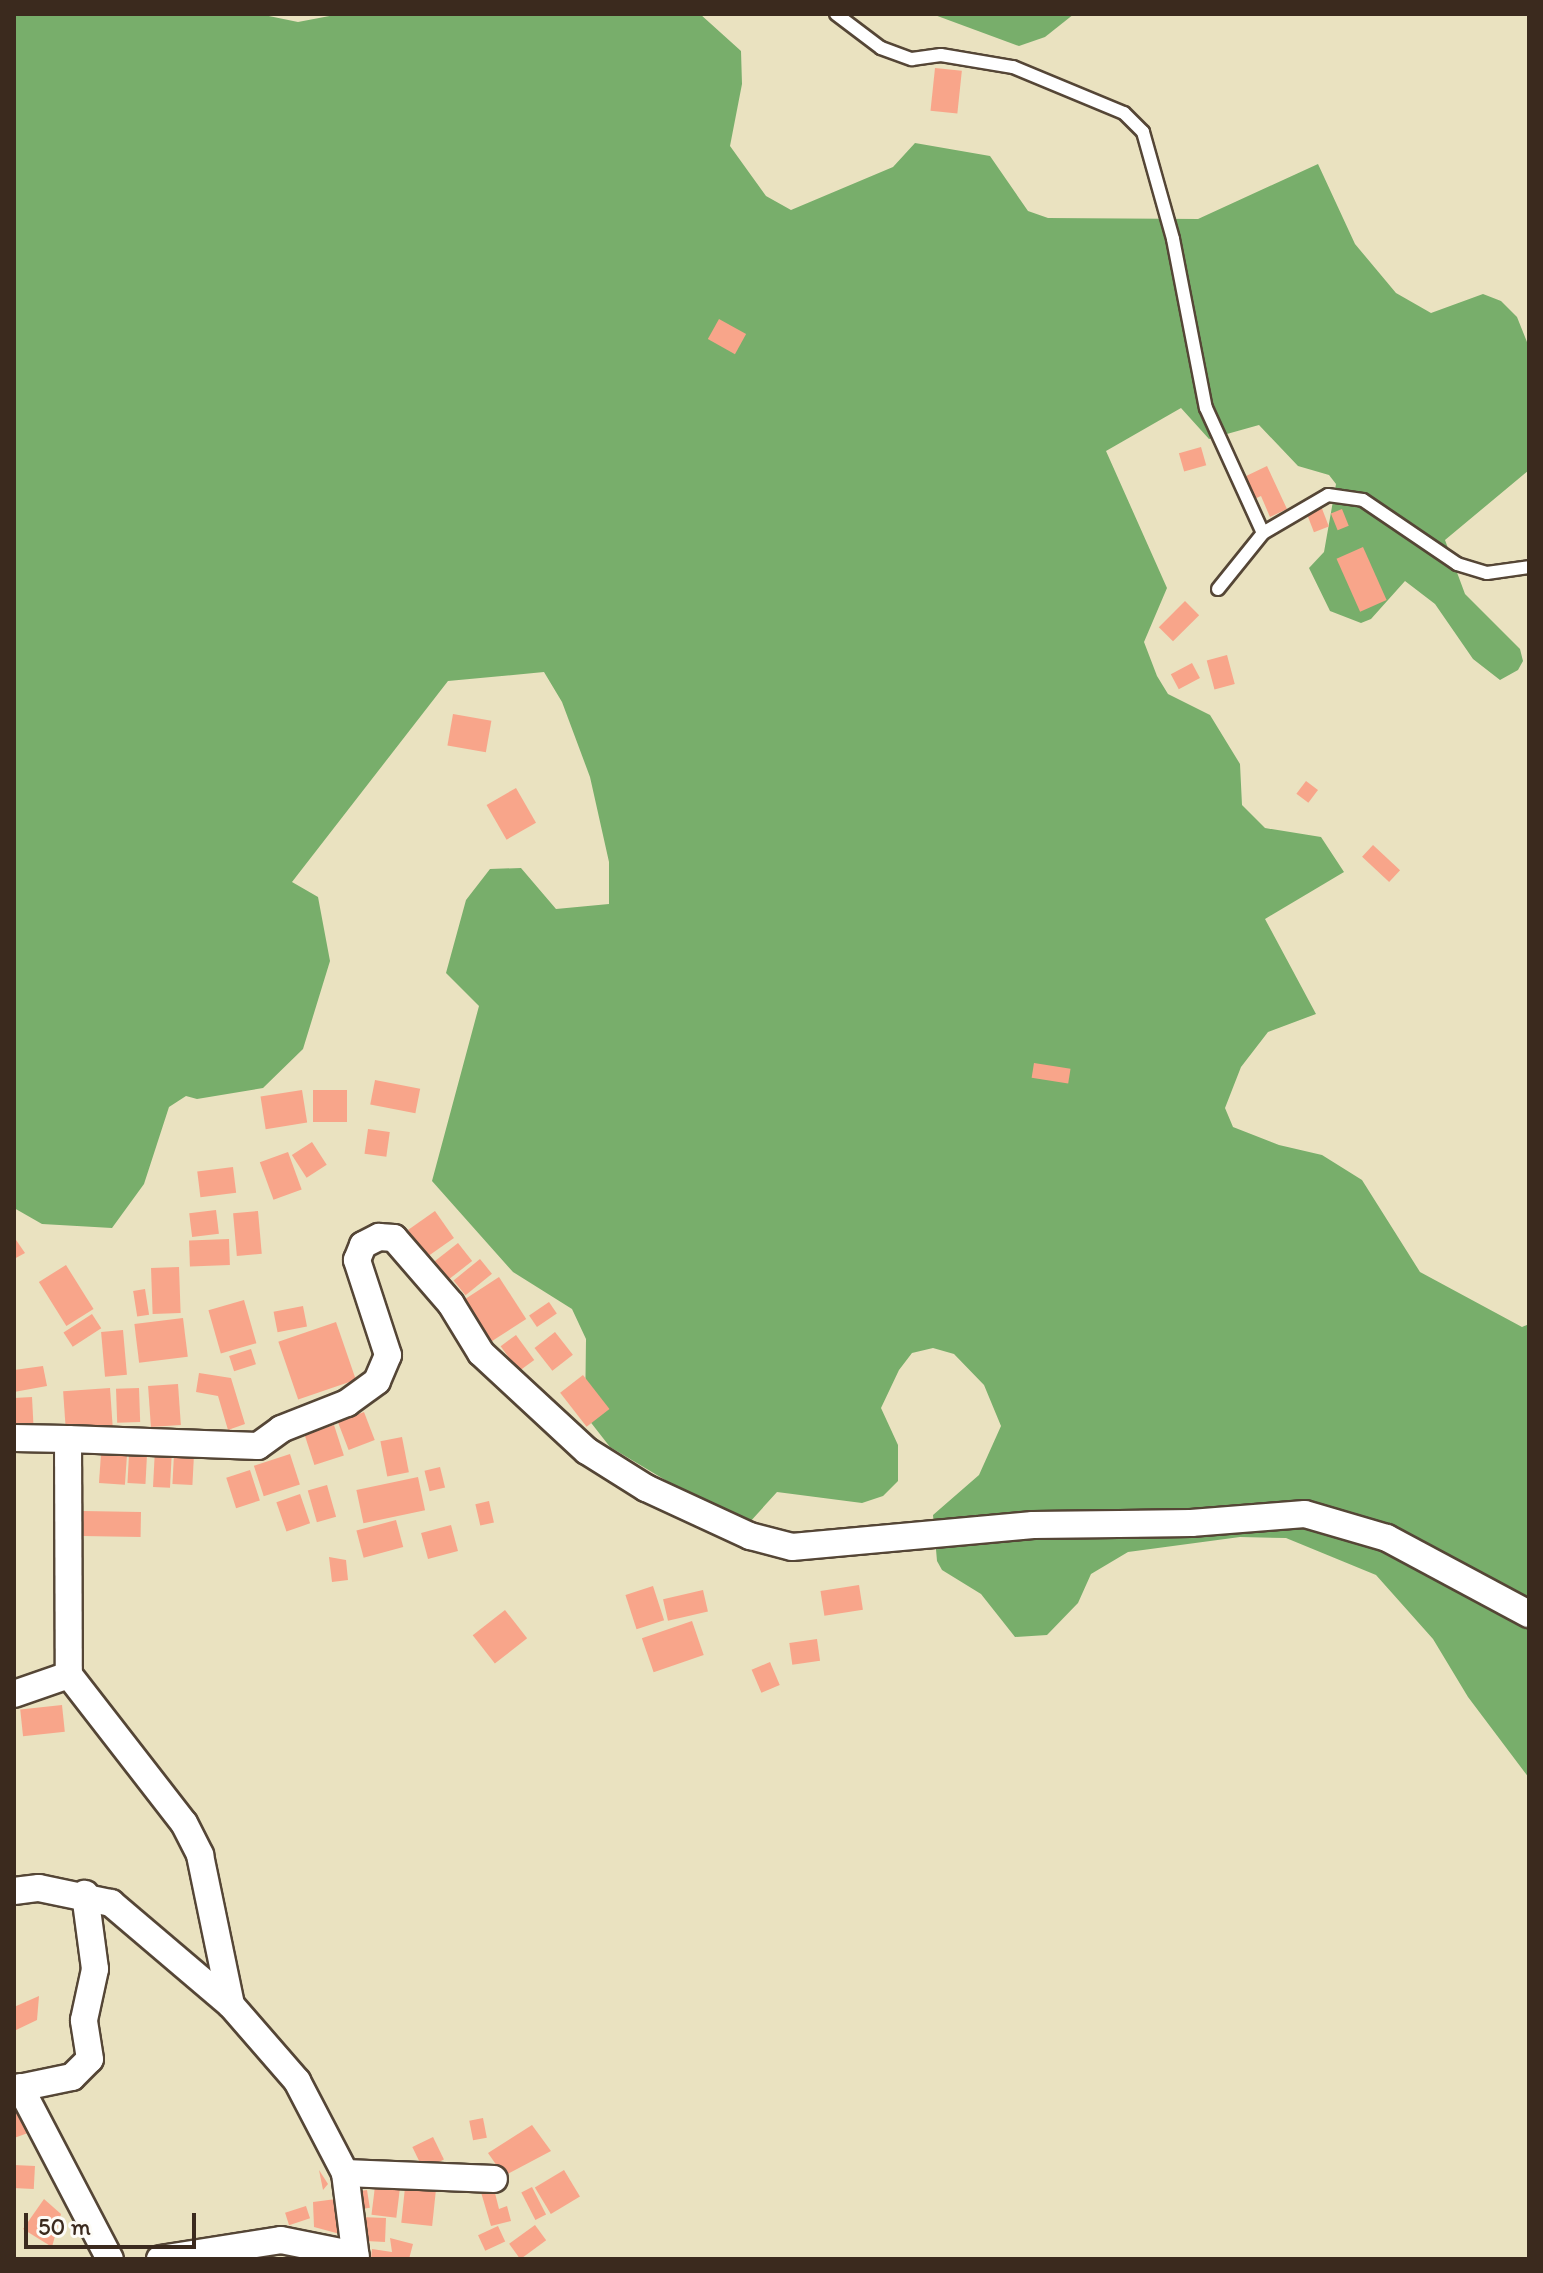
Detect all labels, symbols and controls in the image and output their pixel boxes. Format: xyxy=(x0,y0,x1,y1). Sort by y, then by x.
scale bar xyxy=(28,2197,200,2247)
text: 50 m xyxy=(38,2212,91,2241)

